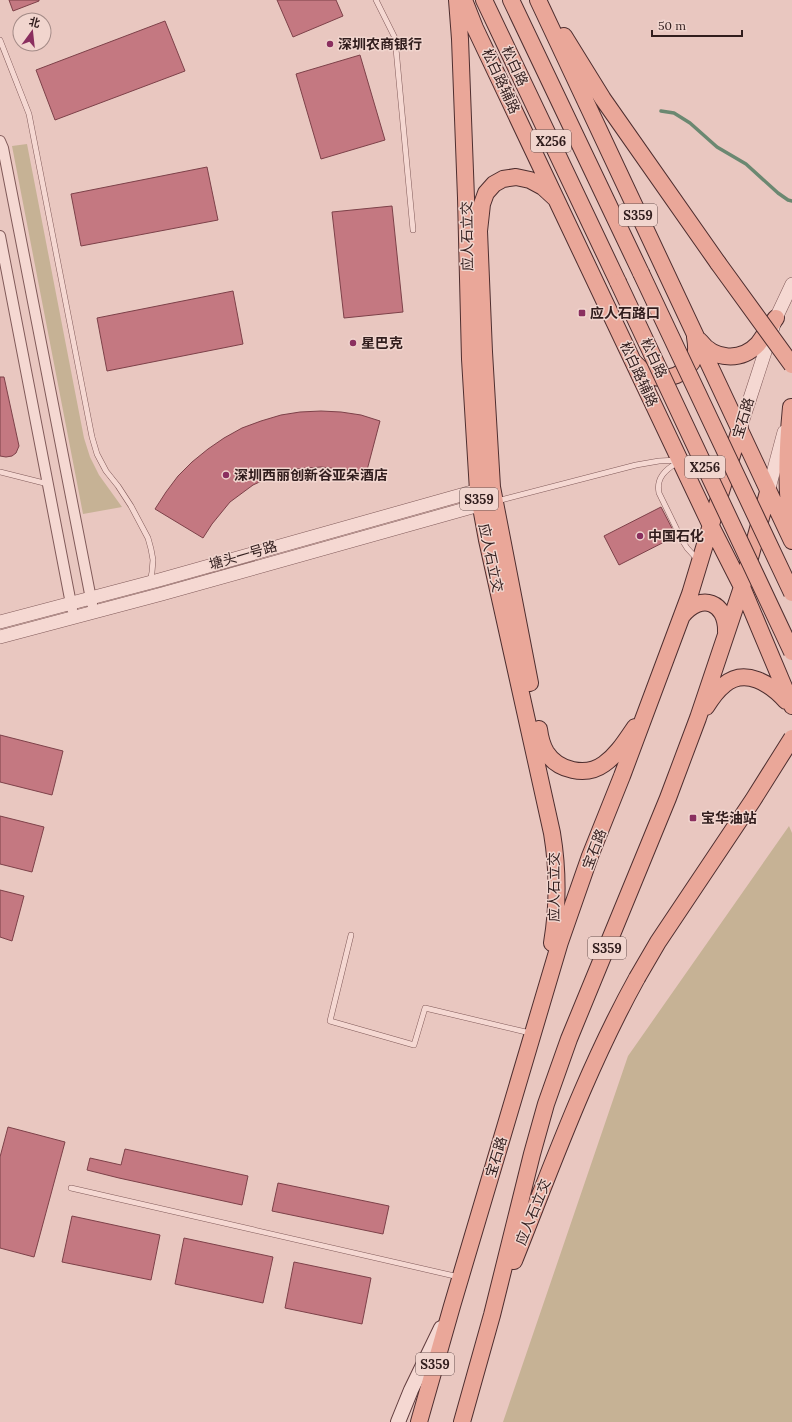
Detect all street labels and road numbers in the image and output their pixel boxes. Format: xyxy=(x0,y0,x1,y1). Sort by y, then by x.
street label: 松白路 xyxy=(498,43,532,89)
street label: 松白路辅路 xyxy=(478,45,524,117)
road number: X256 xyxy=(531,130,571,152)
street label: 应人石立交 xyxy=(457,201,477,271)
road number: S359 xyxy=(619,204,657,226)
street label: 松白路 xyxy=(637,335,671,381)
street label: 松白路辅路 xyxy=(616,338,662,410)
street label: 宝石路 xyxy=(728,395,758,441)
road number: X256 xyxy=(685,456,725,478)
road number: S359 xyxy=(460,488,498,510)
street label: 应人石立交 xyxy=(475,522,507,594)
street label: 塘头一号路 xyxy=(207,537,279,573)
street label: 宝石路 xyxy=(578,826,610,872)
street label: 应人石立交 xyxy=(545,852,563,922)
road number: S359 xyxy=(588,937,626,959)
street label: 宝石路 xyxy=(481,1134,511,1180)
street label: 应人石立交 xyxy=(512,1176,554,1248)
road number: S359 xyxy=(416,1353,454,1375)

